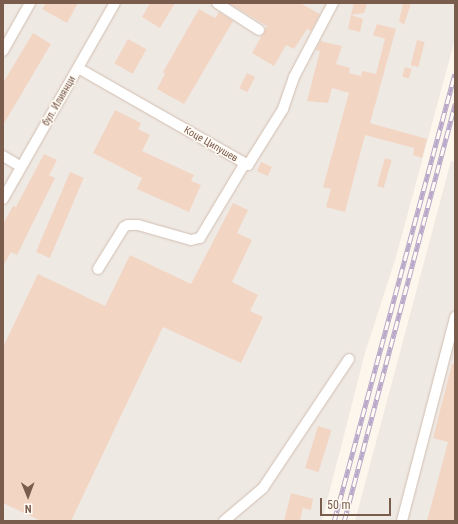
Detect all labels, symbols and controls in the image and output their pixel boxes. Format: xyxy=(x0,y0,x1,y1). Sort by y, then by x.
street label: бул. Илиянци xyxy=(40,74,78,128)
street label: Коце Ципушев xyxy=(182,124,240,164)
north arrow xyxy=(8,476,48,516)
scale bar xyxy=(322,490,393,516)
text: 50 m xyxy=(327,498,351,512)
text: N xyxy=(25,502,32,515)

